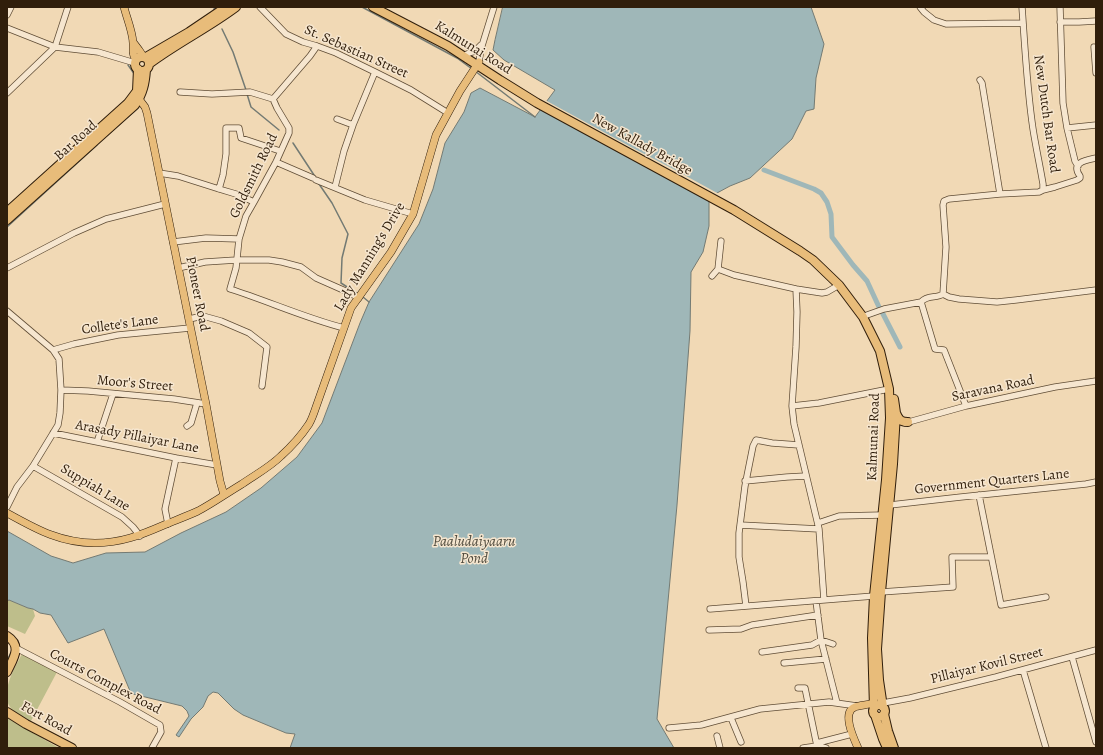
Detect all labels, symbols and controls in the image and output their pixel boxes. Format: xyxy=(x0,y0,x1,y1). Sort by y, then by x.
street label: Kalmunai Road xyxy=(431,18,515,78)
street label: St. Sebastian Street xyxy=(302,22,410,82)
street label: New Dutch Bar Road xyxy=(1029,54,1063,174)
street label: New Kallady Bridge xyxy=(589,110,695,180)
street label: Bar Road xyxy=(51,117,101,165)
street label: Goldsmith Road xyxy=(226,131,282,221)
street label: Lady Manning’s Drive xyxy=(331,200,409,314)
street label: Pioneer Road xyxy=(182,255,212,333)
street label: Collete's Lane xyxy=(81,311,159,339)
street label: Moor's Street xyxy=(96,372,174,396)
street label: Saravana Road xyxy=(950,372,1036,406)
street label: Kalmunai Road xyxy=(864,393,884,481)
street label: Arasady Pillaiyar Lane xyxy=(74,417,200,457)
street label: Suppiah Lane xyxy=(57,461,133,515)
street label: Government Quarters Lane xyxy=(914,466,1070,498)
water label: Paaludaiyaaru Pond xyxy=(433,533,515,568)
street label: Pillaiyar Kovil Street xyxy=(929,644,1045,688)
street label: Courts Complex Road xyxy=(46,646,164,718)
street label: Fort Road xyxy=(18,698,74,740)

